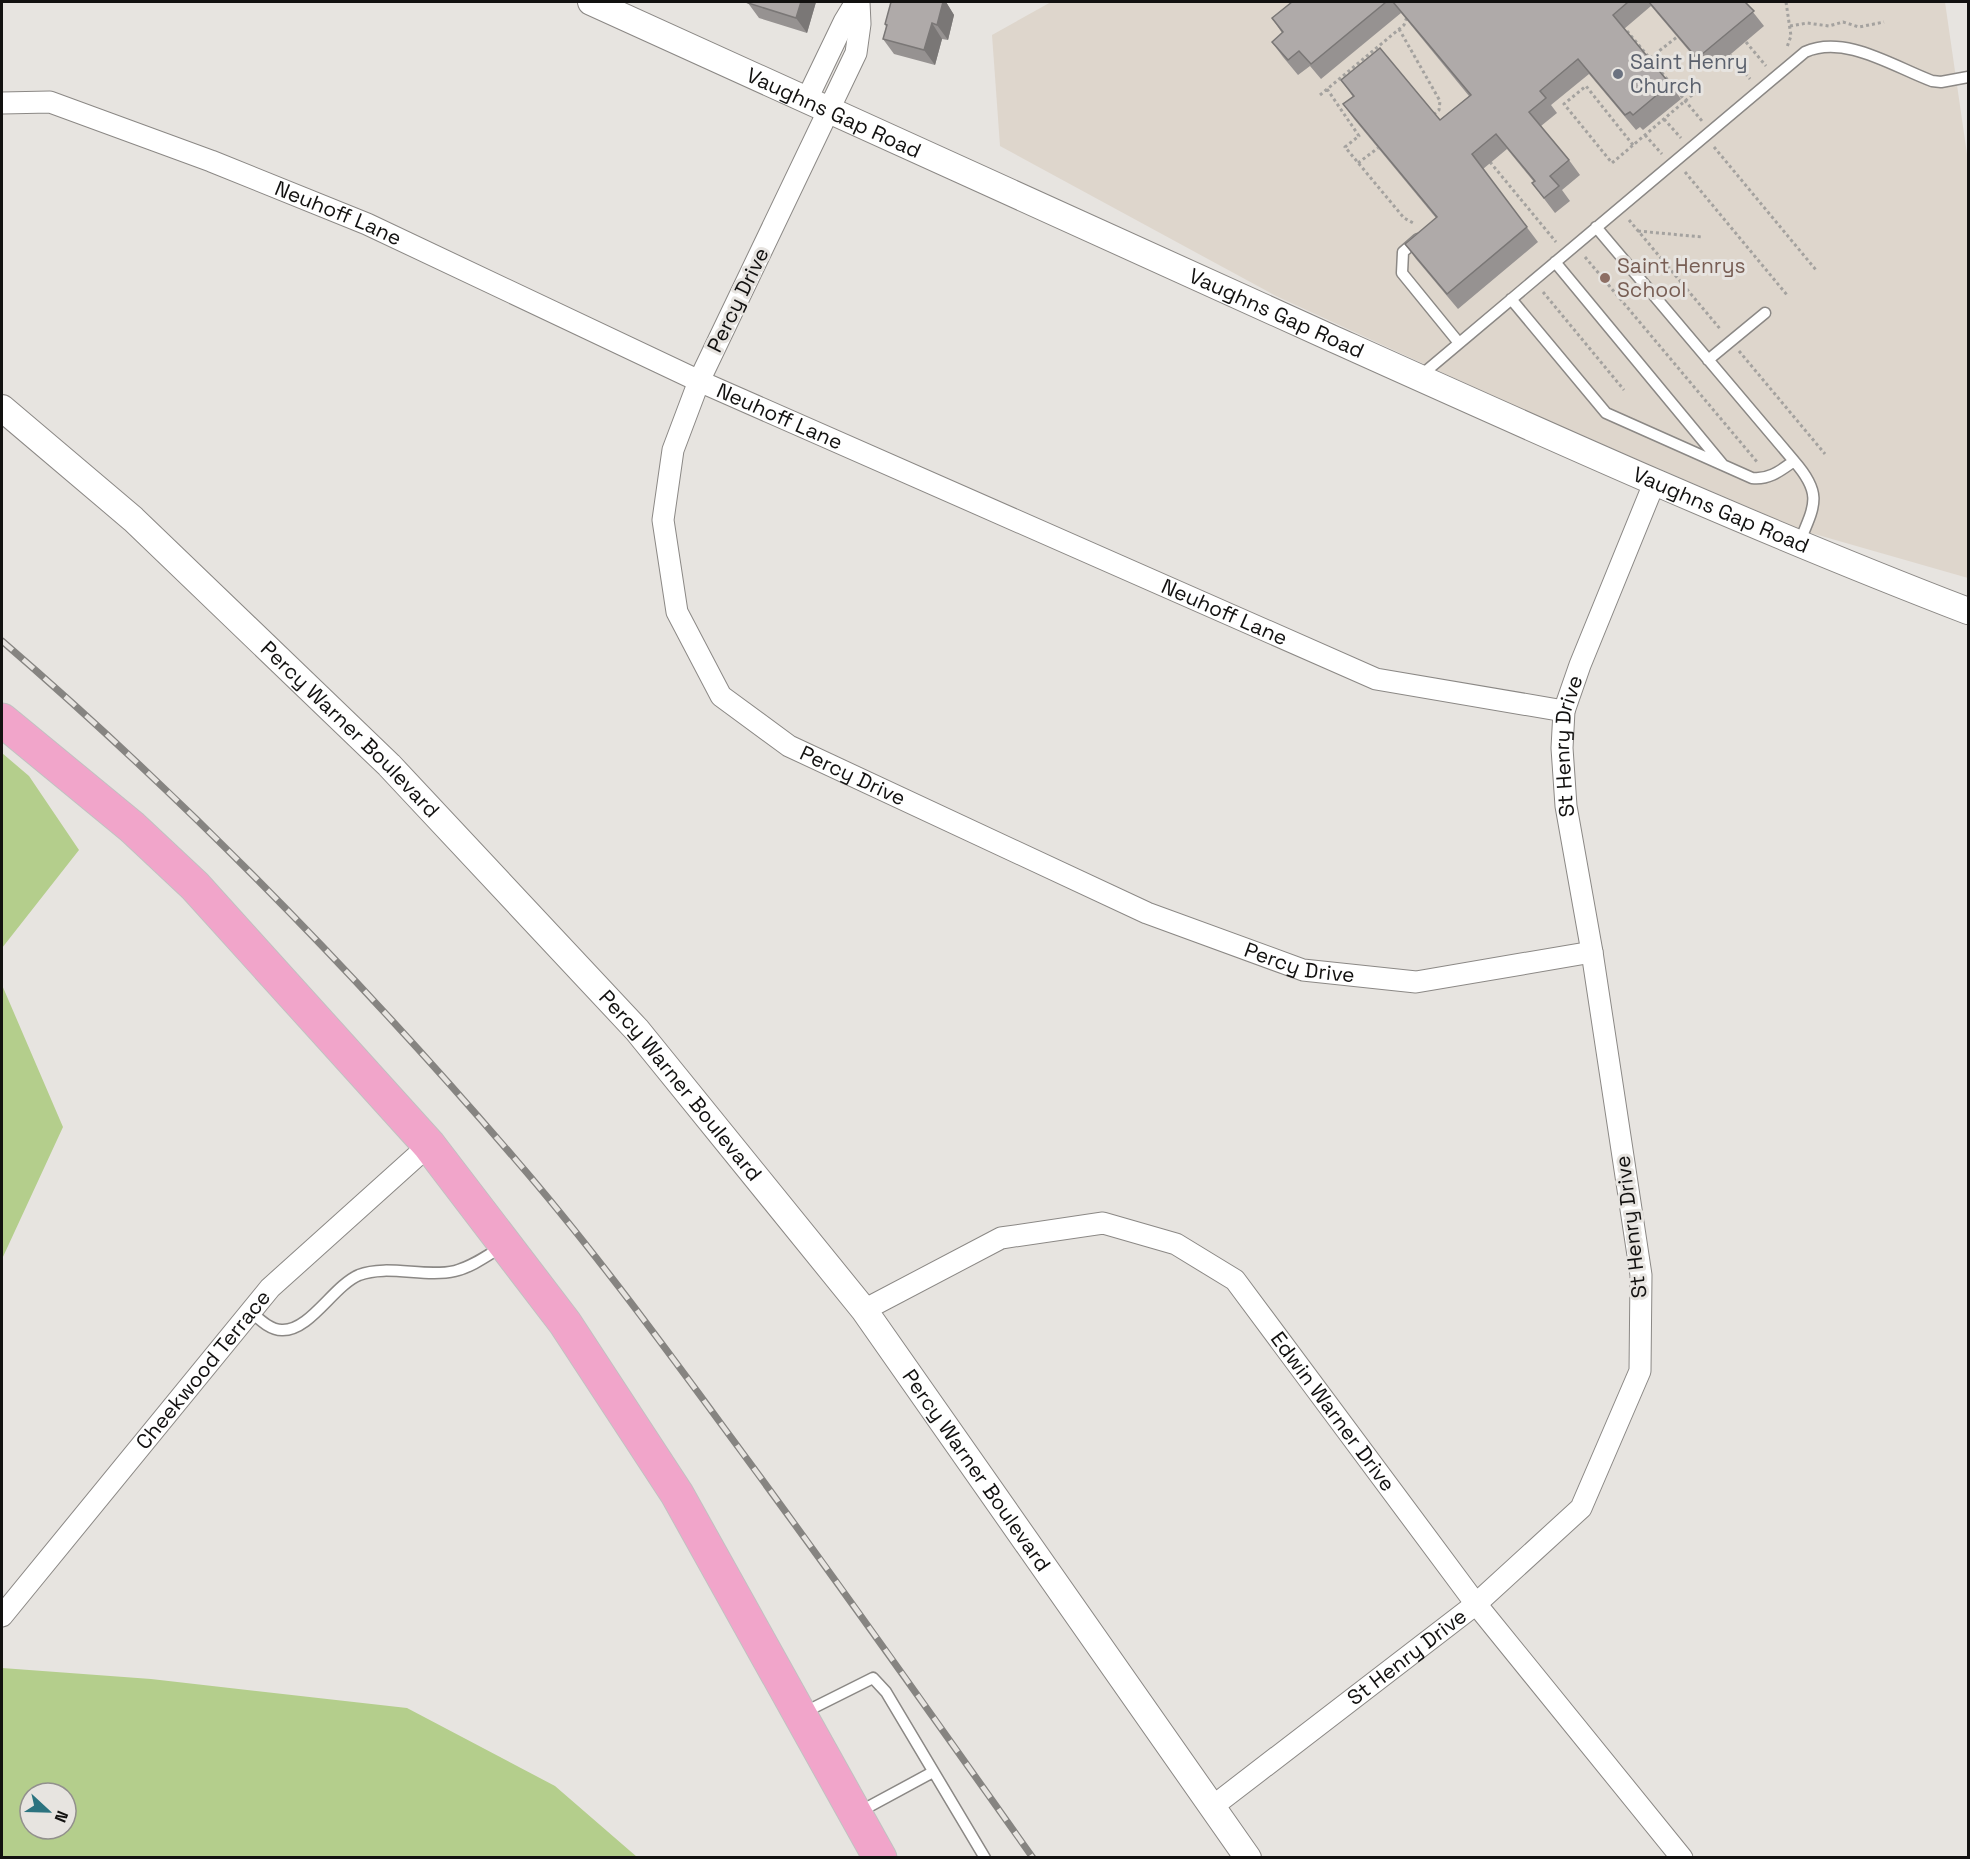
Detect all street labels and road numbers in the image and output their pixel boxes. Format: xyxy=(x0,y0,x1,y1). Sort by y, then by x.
street label: Vaughns Gap Road xyxy=(742,61,926,164)
street label: Neuhoff Lane xyxy=(271,174,406,251)
street label: Percy Drive xyxy=(701,243,775,357)
street label: Vaughns Gap Road xyxy=(1185,262,1369,364)
street label: Neuhoff Lane xyxy=(713,376,847,456)
street label: Vaughns Gap Road xyxy=(1629,460,1813,559)
street label: Neuhoff Lane xyxy=(1157,572,1292,651)
street label: Percy Warner Boulevard xyxy=(255,635,445,823)
street label: St Henry Drive xyxy=(1548,671,1588,820)
street label: Percy Drive xyxy=(796,739,910,811)
street label: Percy Drive xyxy=(1241,936,1356,988)
street label: Percy Warner Boulevard xyxy=(593,984,768,1186)
street label: St Henry Drive xyxy=(1608,1154,1653,1300)
street label: Cheekwood Terrace xyxy=(130,1284,276,1455)
street label: Edwin Warner Drive xyxy=(1265,1326,1402,1497)
street label: Percy Warner Boulevard xyxy=(897,1364,1057,1576)
street label: St Henry Drive xyxy=(1342,1602,1472,1711)

